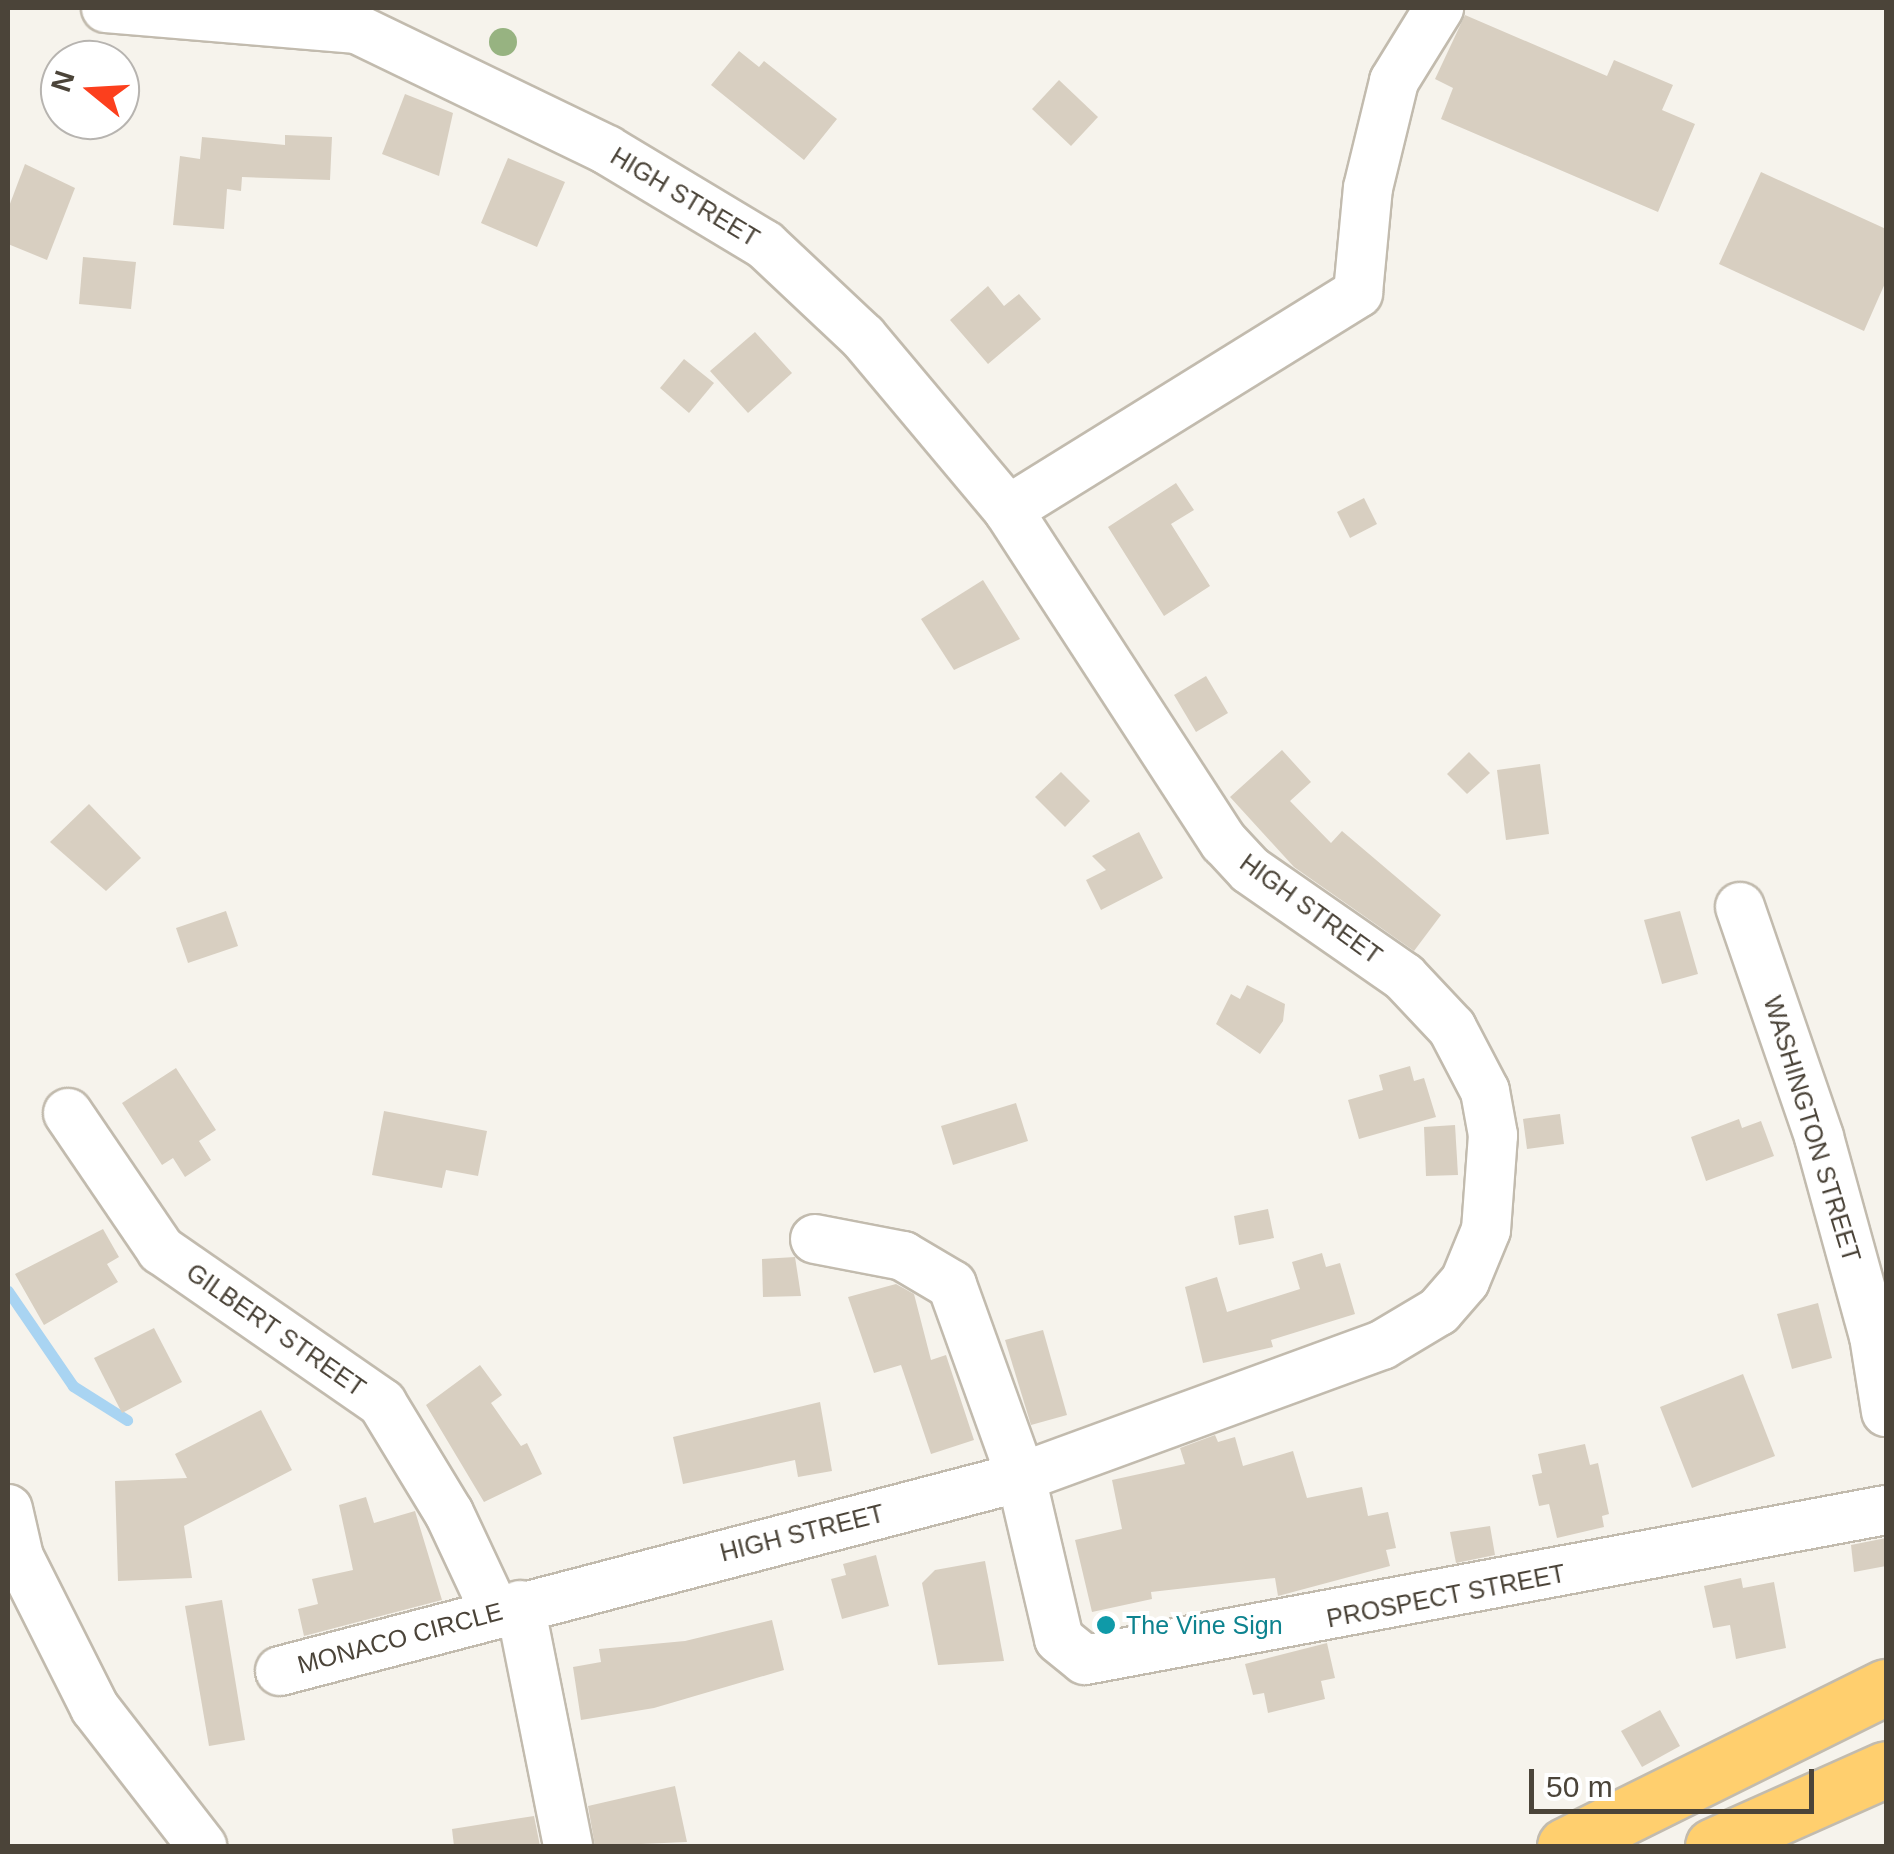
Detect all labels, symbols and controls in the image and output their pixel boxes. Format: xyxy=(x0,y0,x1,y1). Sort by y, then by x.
north arrow xyxy=(40,40,140,140)
text: N xyxy=(45,67,81,96)
street label: HIGH STREET xyxy=(605,141,765,253)
street label: HIGH STREET xyxy=(1234,847,1388,971)
street label: WASHINGTON STREET xyxy=(1757,992,1867,1266)
street label: GILBERT STREET xyxy=(181,1257,371,1403)
street label: HIGH STREET xyxy=(717,1498,887,1568)
street label: PROSPECT STREET xyxy=(1324,1558,1568,1634)
street label: MONACO CIRCLE xyxy=(294,1596,506,1680)
place label: The Vine Sign xyxy=(1126,1610,1283,1640)
marker: The Vine Sign xyxy=(1095,1614,1117,1636)
scale bar xyxy=(1534,1749,1819,1811)
text: 50 m xyxy=(1546,1770,1613,1803)

